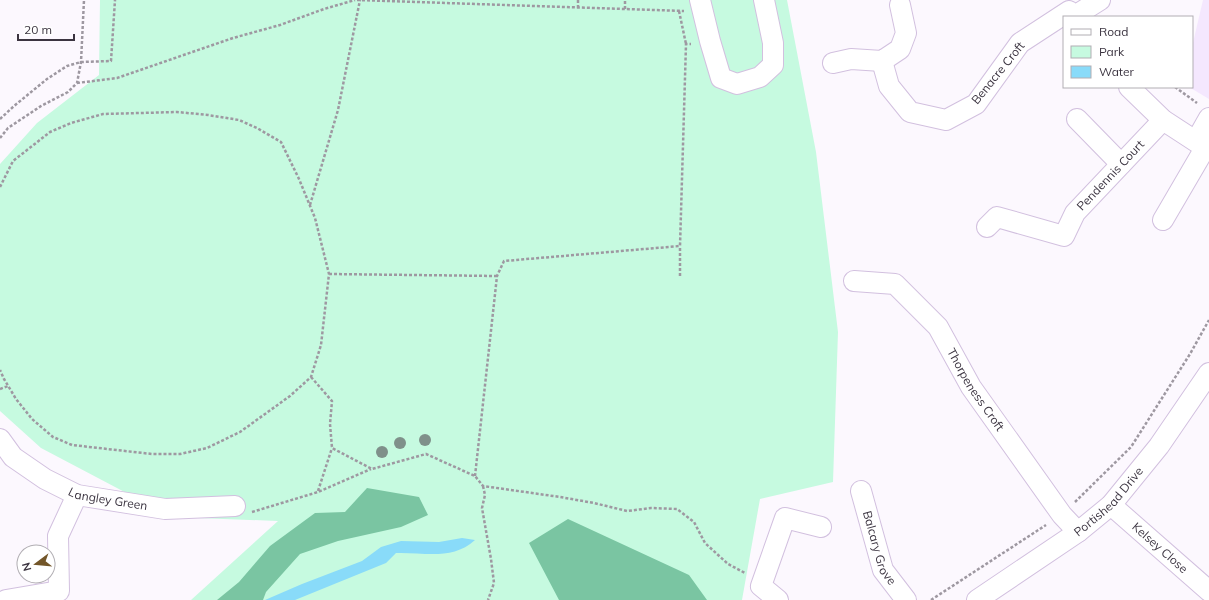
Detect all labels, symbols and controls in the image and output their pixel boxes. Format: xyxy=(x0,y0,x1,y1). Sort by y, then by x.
scale bar xyxy=(18,16,74,42)
legend xyxy=(1063,16,1193,88)
text: 20 m xyxy=(24,22,52,37)
text: Road xyxy=(1099,24,1128,39)
street label: Benacre Croft xyxy=(968,38,1027,107)
text: Park xyxy=(1099,44,1125,59)
text: Water xyxy=(1099,64,1135,79)
street label: Pendennis Court xyxy=(1073,137,1147,213)
street label: Thorpeness Croft xyxy=(944,345,1008,434)
street label: Portishead Drive xyxy=(1071,464,1146,539)
street label: Langley Green xyxy=(66,484,149,513)
street label: Balcary Grove xyxy=(860,509,900,588)
street label: Kelsey Close xyxy=(1129,519,1191,576)
north arrow xyxy=(16,544,56,584)
text: N xyxy=(19,561,34,573)

